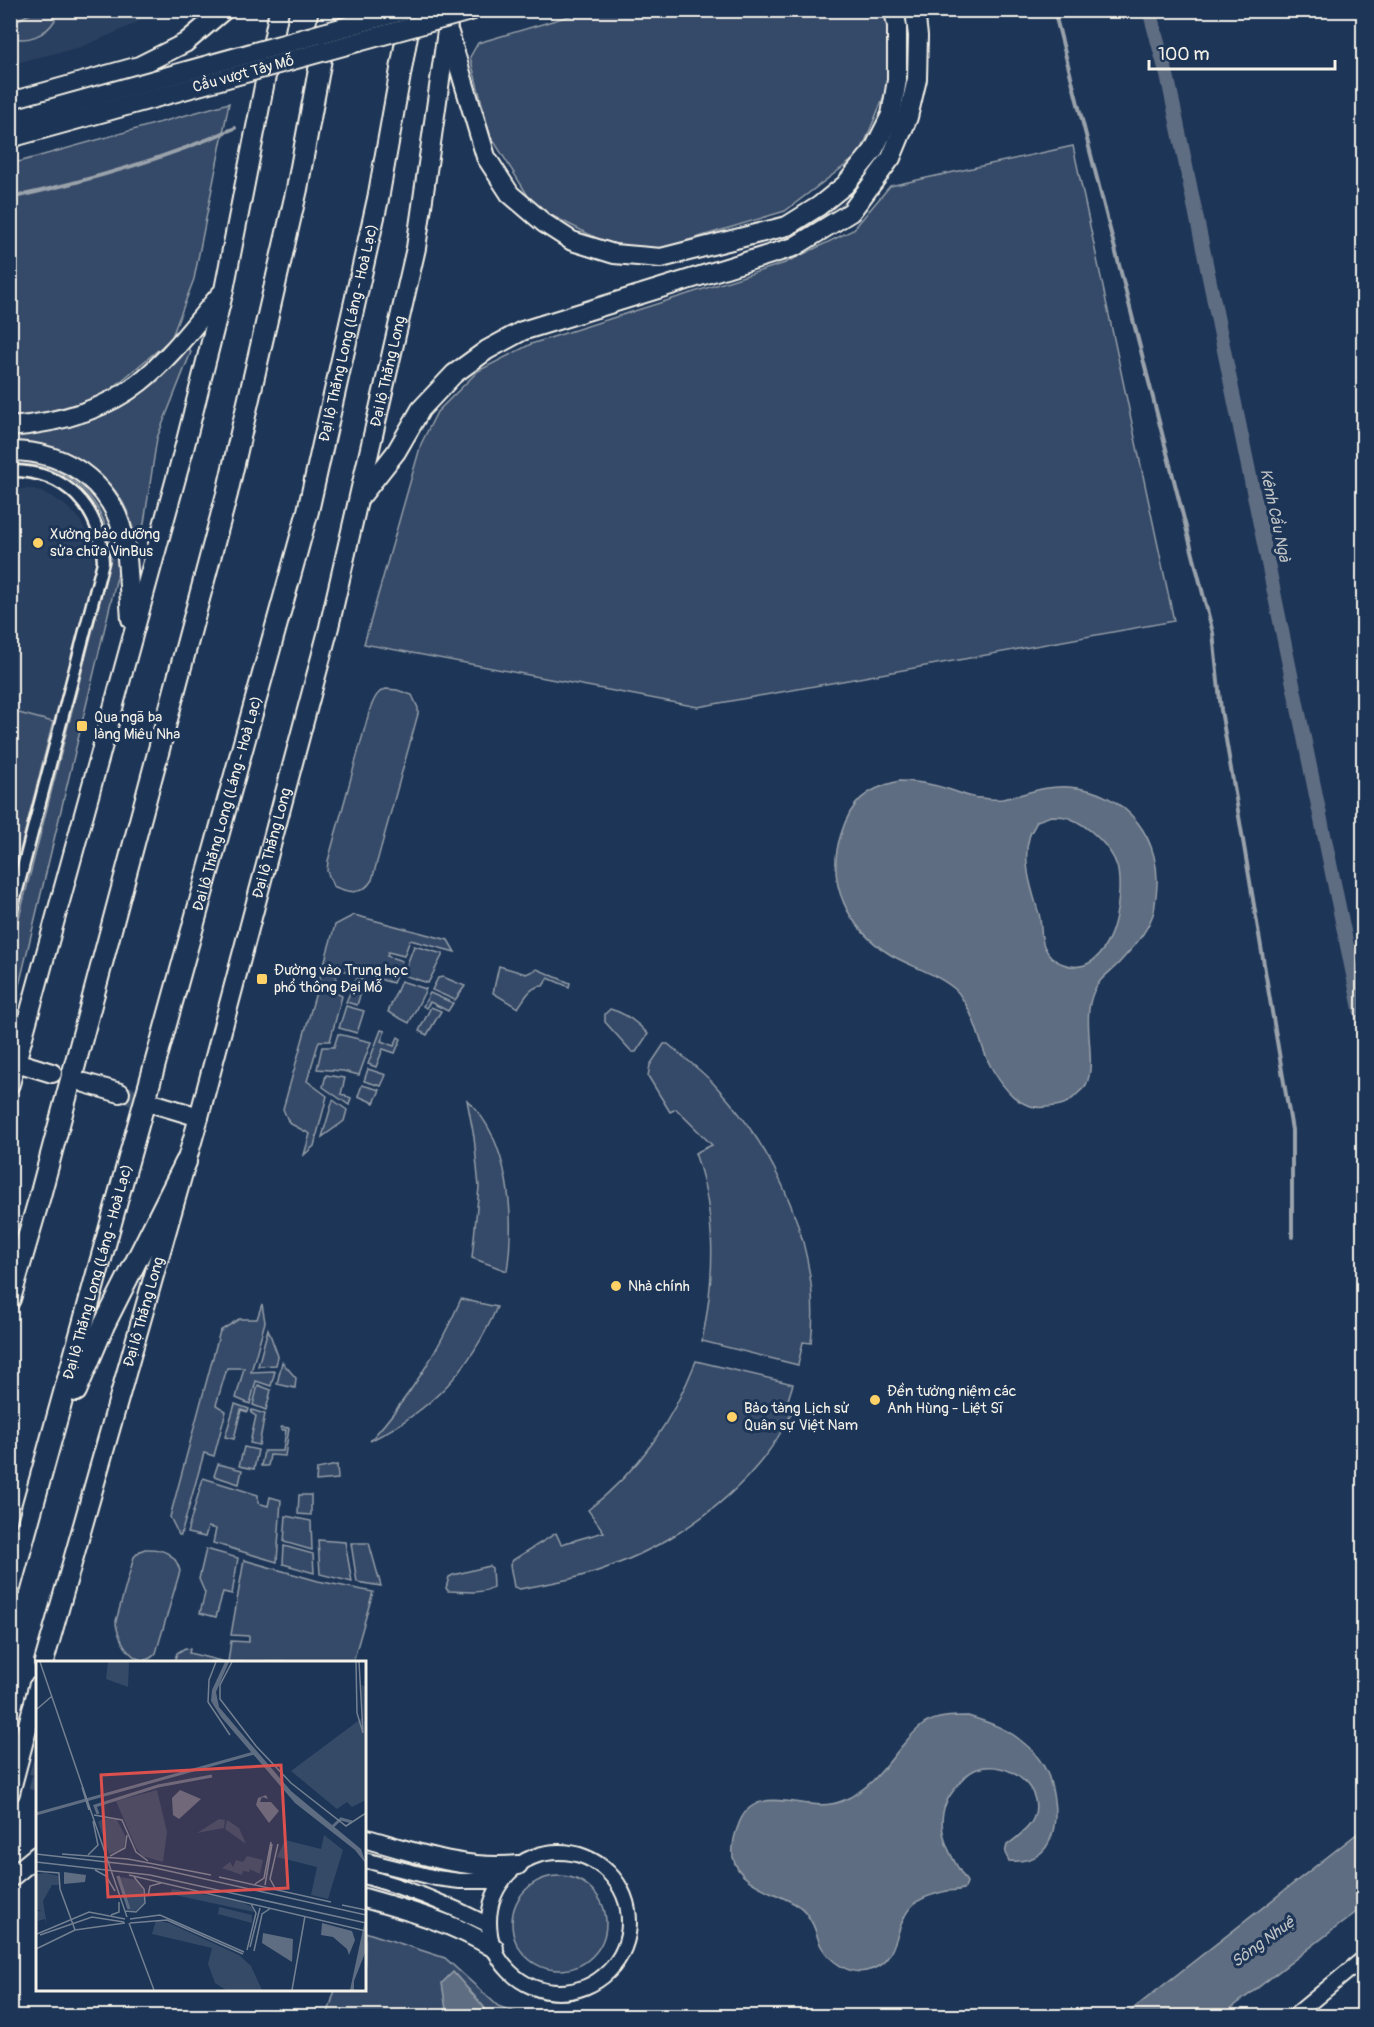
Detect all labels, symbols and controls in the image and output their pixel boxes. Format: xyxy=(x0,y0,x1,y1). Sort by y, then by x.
scale bar xyxy=(1149,33,1335,71)
text: 100 m xyxy=(1158,43,1210,66)
street label: Cầu vượt Tây Mỗ xyxy=(191,51,296,97)
street label: Đại lộ Thăng Long (Láng - Hoà Lạc) xyxy=(314,222,382,444)
street label: Đại lộ Thăng Long xyxy=(366,314,410,429)
water label: Kênh Cầu Ngà xyxy=(1255,467,1296,565)
place label: Xưởng bảo dưỡng sửa chữa VinBus xyxy=(50,525,160,561)
marker: Xưởng bảo dưỡng sửa chữa VinBus xyxy=(31,536,45,550)
street label: Đại lộ Thăng Long (Láng - Hoà Lạc) xyxy=(188,694,266,913)
place label: Qua ngã ba làng Miêu Nha xyxy=(94,708,180,744)
marker: Qua ngã ba làng Miêu Nha xyxy=(75,719,89,733)
street label: Đại lộ Thăng Long xyxy=(248,786,295,900)
place label: Đường vào Trung học phổ thông Đại Mỗ xyxy=(274,961,409,997)
marker: Đường vào Trung học phổ thông Đại Mỗ xyxy=(255,972,269,986)
street label: Đại lộ Thăng Long (Láng - Hoà Lạc) xyxy=(59,1162,136,1382)
street label: Đại lộ Thăng Long xyxy=(119,1255,168,1369)
place label: Nhà chính xyxy=(628,1277,690,1296)
marker: Nhà chính xyxy=(609,1279,623,1293)
place label: Đền tưởng niệm các Anh Hùng - Liệt Sĩ xyxy=(887,1382,1017,1418)
marker: Đền tưởng niệm các Anh Hùng - Liệt Sĩ xyxy=(868,1393,882,1407)
place label: Bảo tàng Lịch sử Quân sự Việt Nam xyxy=(744,1399,858,1435)
marker: Bảo tàng Lịch sử Quân sự Việt Nam xyxy=(725,1410,739,1424)
inset map xyxy=(36,1661,366,1991)
water label: Sông Nhuệ xyxy=(1227,1911,1300,1972)

